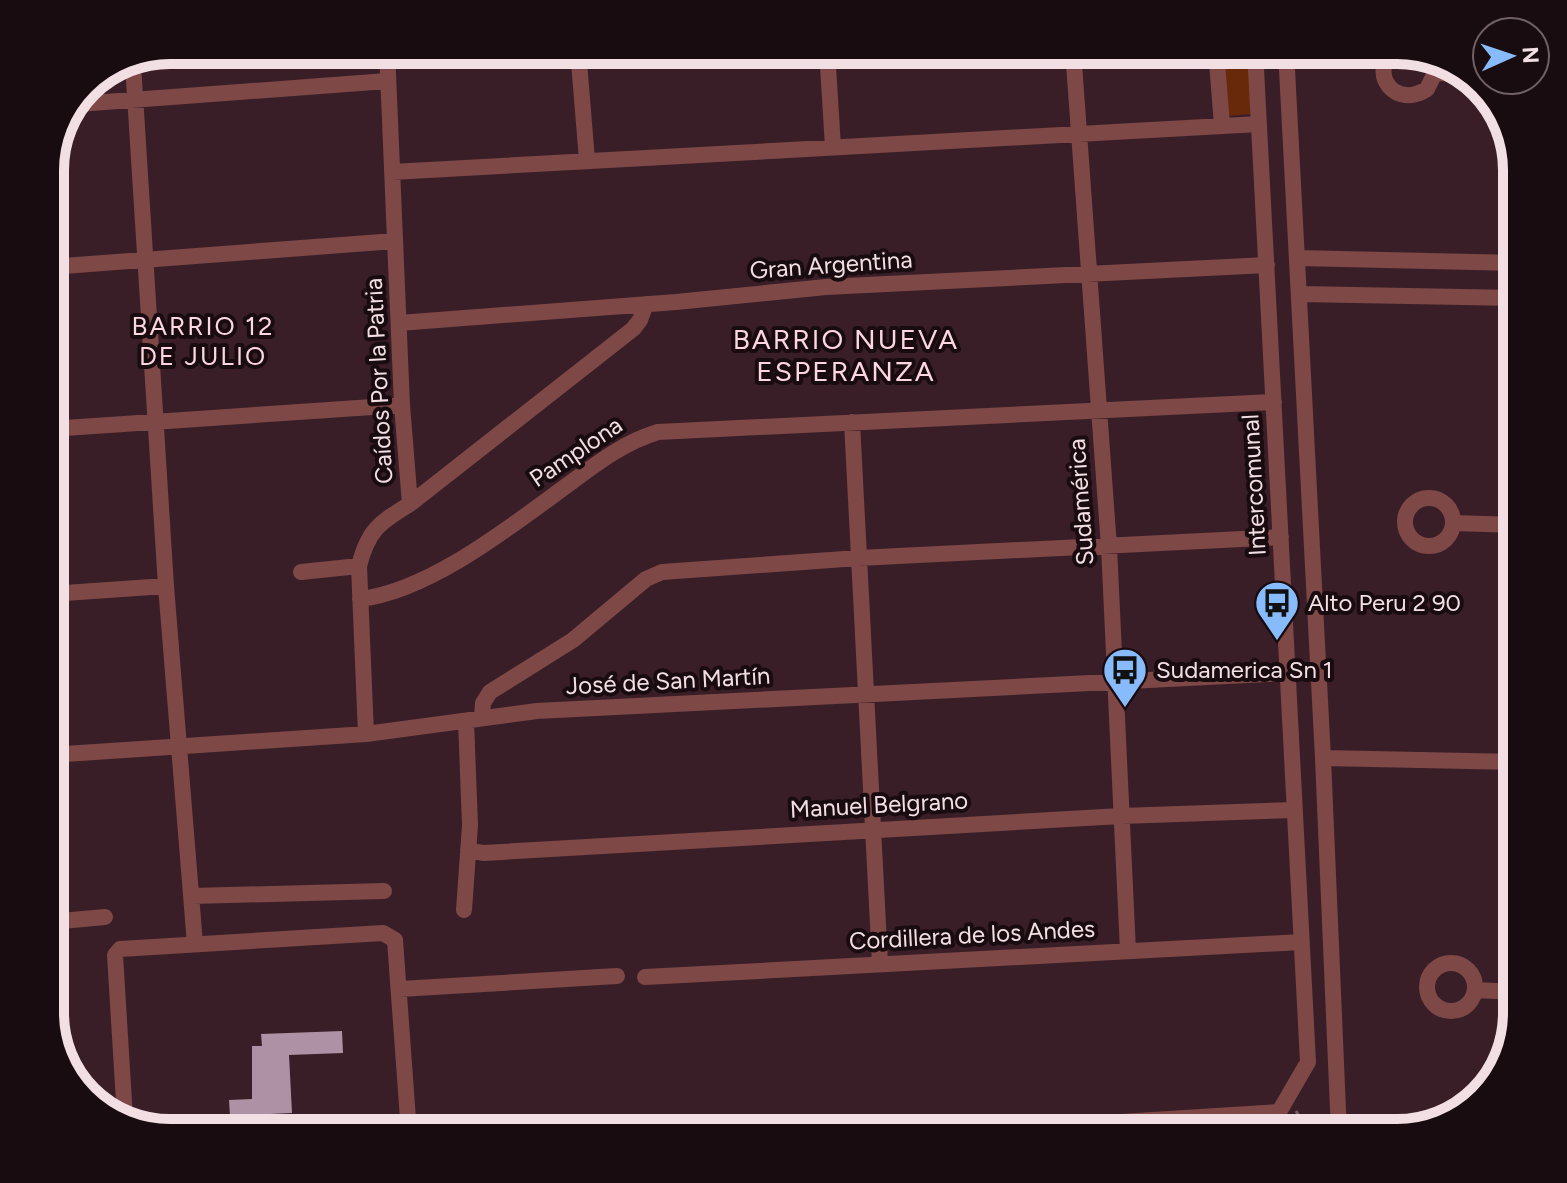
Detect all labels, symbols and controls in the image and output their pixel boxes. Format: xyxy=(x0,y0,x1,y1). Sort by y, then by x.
north arrow xyxy=(1471,16,1551,96)
text: N xyxy=(1517,46,1544,64)
street label: Gran Argentina xyxy=(749,244,913,285)
street label: Caídos Por la Patria xyxy=(359,277,398,485)
district label: BARRIO 12 DE JULIO xyxy=(132,310,274,372)
district label: BARRIO NUEVA ESPERANZA xyxy=(733,322,959,388)
street label: Pamplona xyxy=(524,410,627,493)
street label: Intercomunal xyxy=(1235,413,1272,557)
street label: Sudamérica xyxy=(1062,438,1099,566)
bus stop icon: Alto Peru 2 90 xyxy=(1253,579,1301,642)
place label: Alto Peru 2 90 xyxy=(1308,588,1461,617)
bus stop icon: Sudamerica Sn 1 xyxy=(1101,646,1149,709)
place label: Sudamerica Sn 1 xyxy=(1156,655,1333,684)
street label: José de San Martín xyxy=(565,661,771,700)
street label: Manuel Belgrano xyxy=(789,785,969,824)
street label: Cordillera de los Andes xyxy=(848,914,1096,955)

